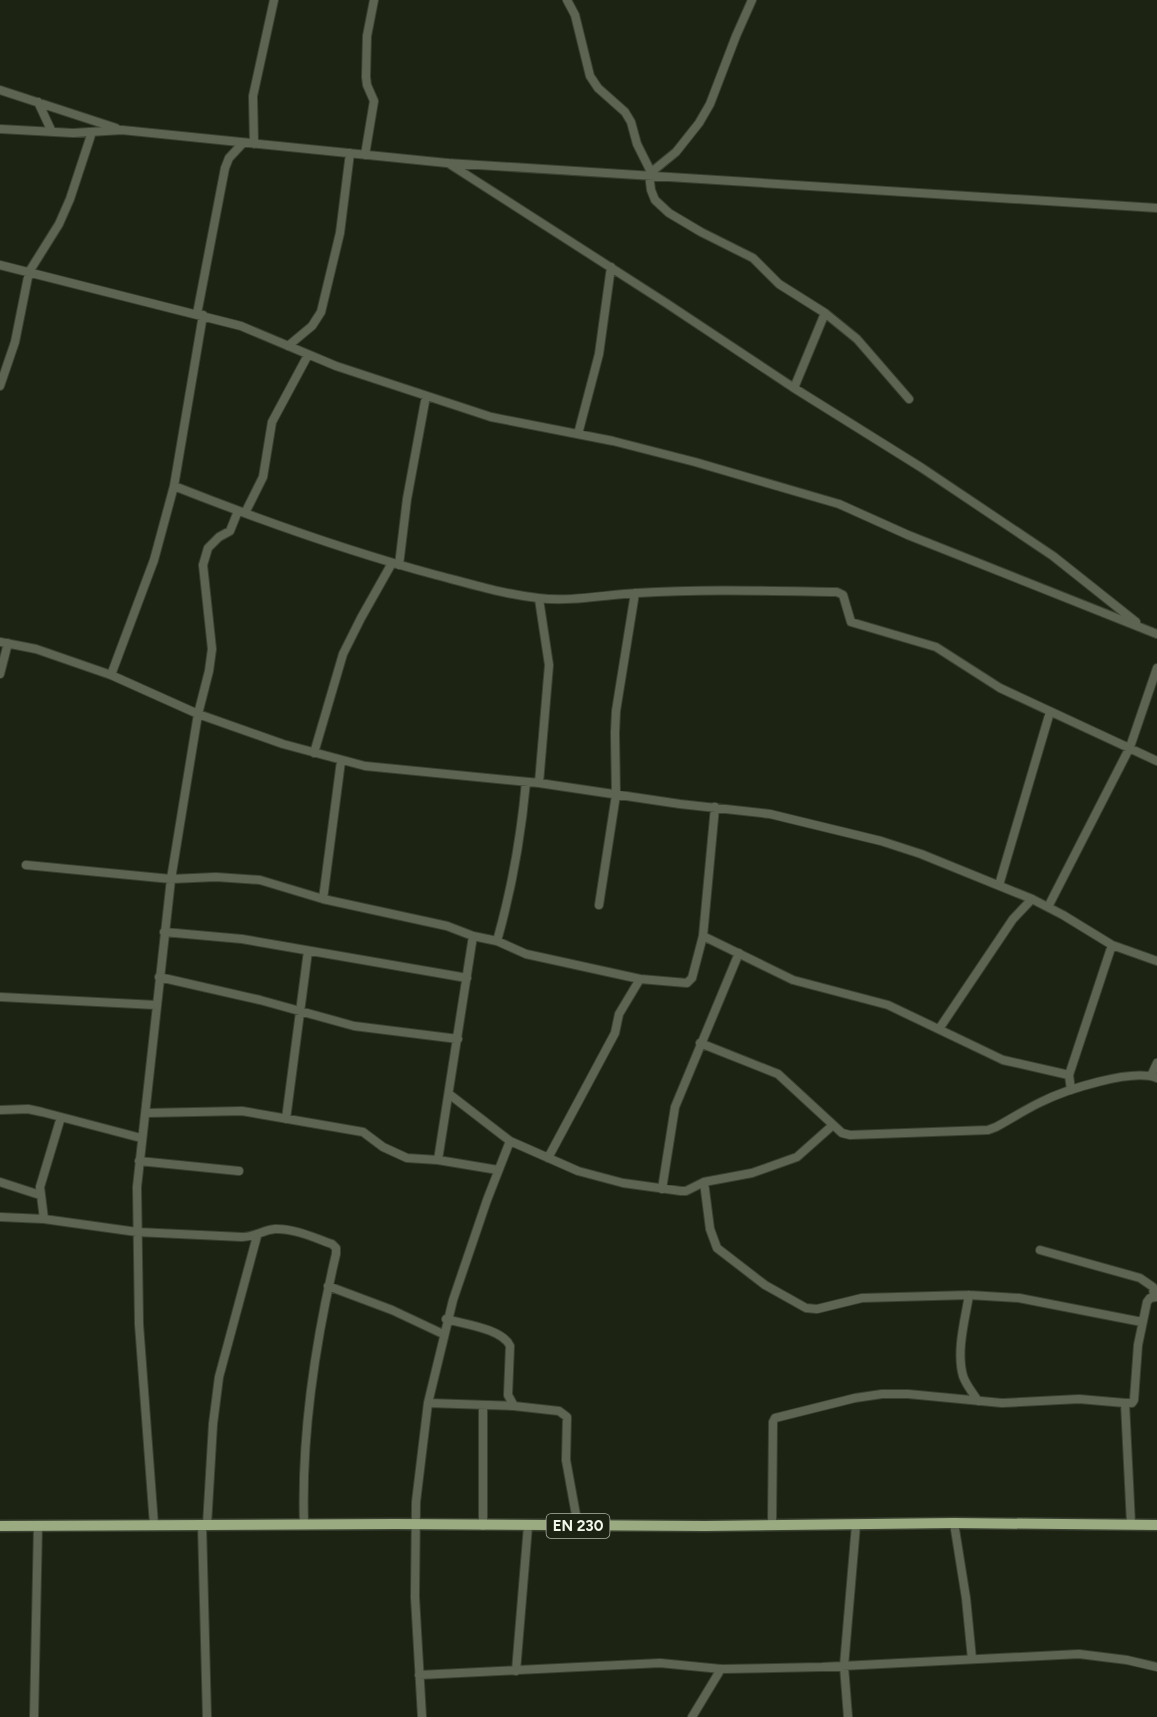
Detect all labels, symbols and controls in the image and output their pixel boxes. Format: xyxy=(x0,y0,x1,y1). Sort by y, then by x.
road number: EN 230 xyxy=(546,1514,610,1538)

